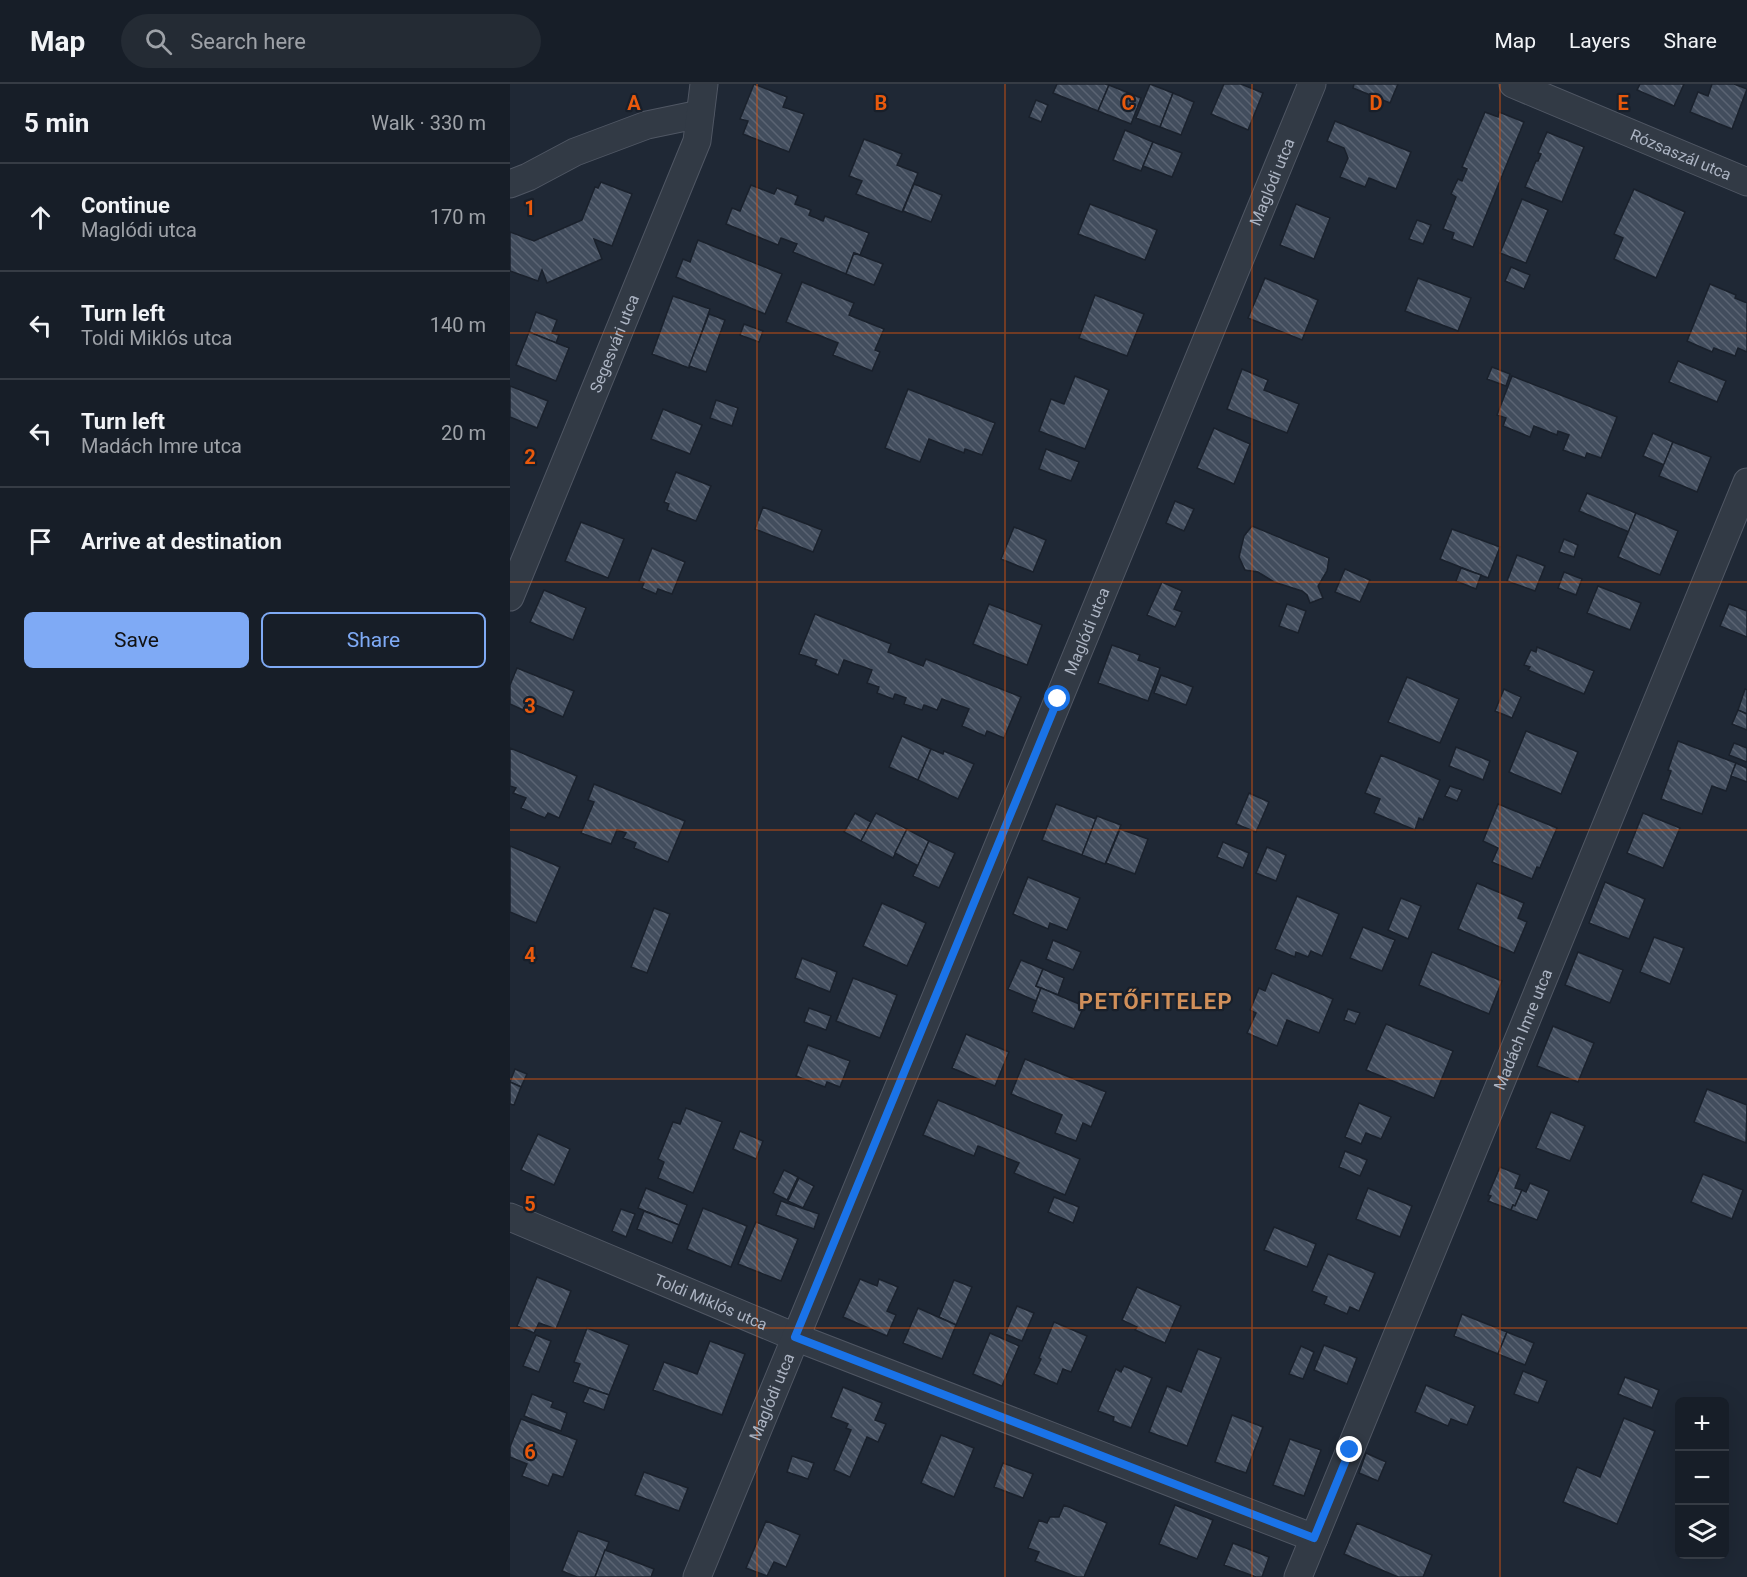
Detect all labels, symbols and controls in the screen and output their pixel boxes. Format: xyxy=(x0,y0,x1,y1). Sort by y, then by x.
search box xyxy=(121,14,541,68)
text: Map xyxy=(30,25,85,58)
icon: search xyxy=(142,25,175,58)
text: Search here xyxy=(190,29,306,54)
text: Map xyxy=(1494,29,1536,53)
text: Layers xyxy=(1569,29,1630,53)
text: Share xyxy=(1663,29,1717,53)
text: A xyxy=(627,91,641,115)
text: B xyxy=(875,91,887,115)
text: C xyxy=(1121,91,1135,115)
text: D xyxy=(1370,91,1383,115)
text: E xyxy=(1617,91,1629,115)
text: 5 min xyxy=(24,108,89,138)
text: Walk · 330 m xyxy=(371,111,486,135)
street label: Rózsaszál utca xyxy=(1627,125,1734,184)
street label: Maglódi utca xyxy=(1246,135,1299,228)
text: Continue xyxy=(81,193,170,218)
text: 1 xyxy=(524,196,536,220)
icon: ahead xyxy=(24,201,57,234)
text: 170 m xyxy=(430,205,486,229)
text: Maglódi utca xyxy=(81,218,197,242)
street label: Segesvári utca xyxy=(586,292,643,396)
text: Turn left xyxy=(81,301,165,326)
icon: left xyxy=(24,309,57,342)
text: 140 m xyxy=(430,313,486,337)
text: Toldi Miklós utca xyxy=(81,326,232,350)
text: Turn left xyxy=(81,409,165,434)
icon: left xyxy=(24,417,57,450)
text: 20 m xyxy=(441,421,486,445)
text: Madách Imre utca xyxy=(81,434,242,458)
text: 2 xyxy=(524,445,536,469)
icon: arrive xyxy=(24,525,57,558)
text: Arrive at destination xyxy=(81,529,282,554)
street label: Maglódi utca xyxy=(1061,585,1114,678)
button: Save xyxy=(24,612,249,668)
button: Share xyxy=(261,612,486,668)
route start xyxy=(1044,685,1070,711)
text: 3 xyxy=(524,694,536,718)
text: 4 xyxy=(524,943,536,967)
street label: Madách Imre utca xyxy=(1490,966,1556,1093)
district label: PETŐFITELEP xyxy=(1079,988,1233,1014)
text: 5 xyxy=(524,1192,536,1216)
street label: Toldi Miklós utca xyxy=(651,1270,770,1334)
street label: Maglódi utca xyxy=(745,1350,798,1443)
map controls xyxy=(1675,1397,1729,1559)
button: + xyxy=(1675,1397,1729,1451)
route end xyxy=(1336,1436,1362,1462)
text: 6 xyxy=(524,1440,536,1464)
button: − xyxy=(1675,1451,1729,1505)
button: layers xyxy=(1675,1505,1729,1559)

